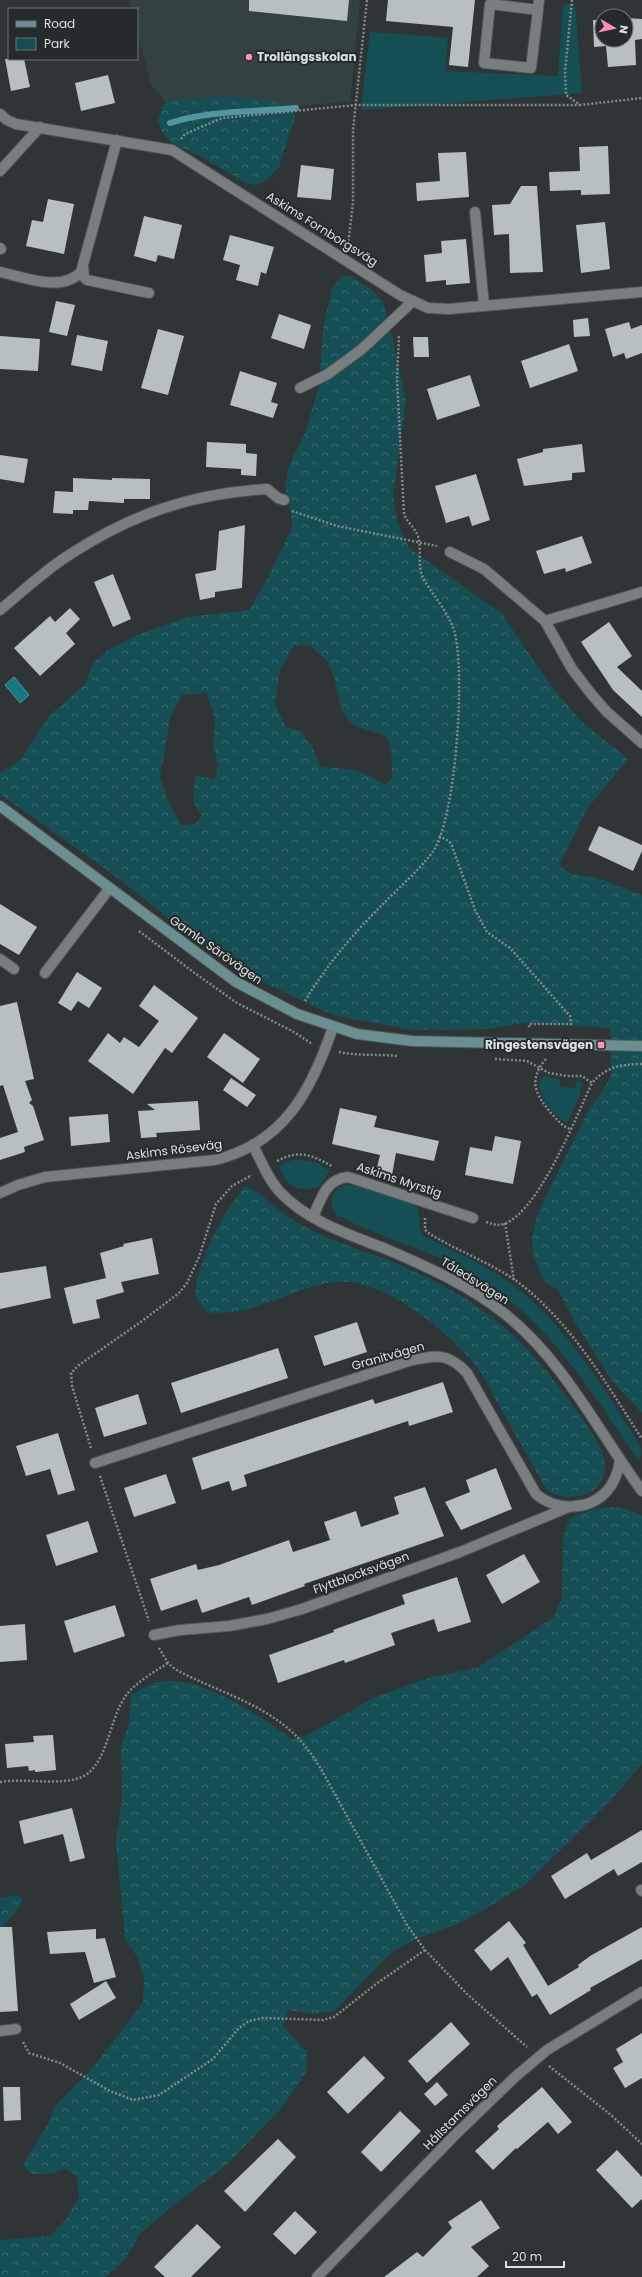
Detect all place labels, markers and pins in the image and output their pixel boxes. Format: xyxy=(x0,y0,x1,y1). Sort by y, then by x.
place label: Trollängsskolan xyxy=(257,48,357,65)
marker: Trollängsskolan xyxy=(244,52,254,62)
place label: Ringestensvägen xyxy=(485,1036,593,1053)
marker: Ringestensvägen xyxy=(596,1040,606,1050)

